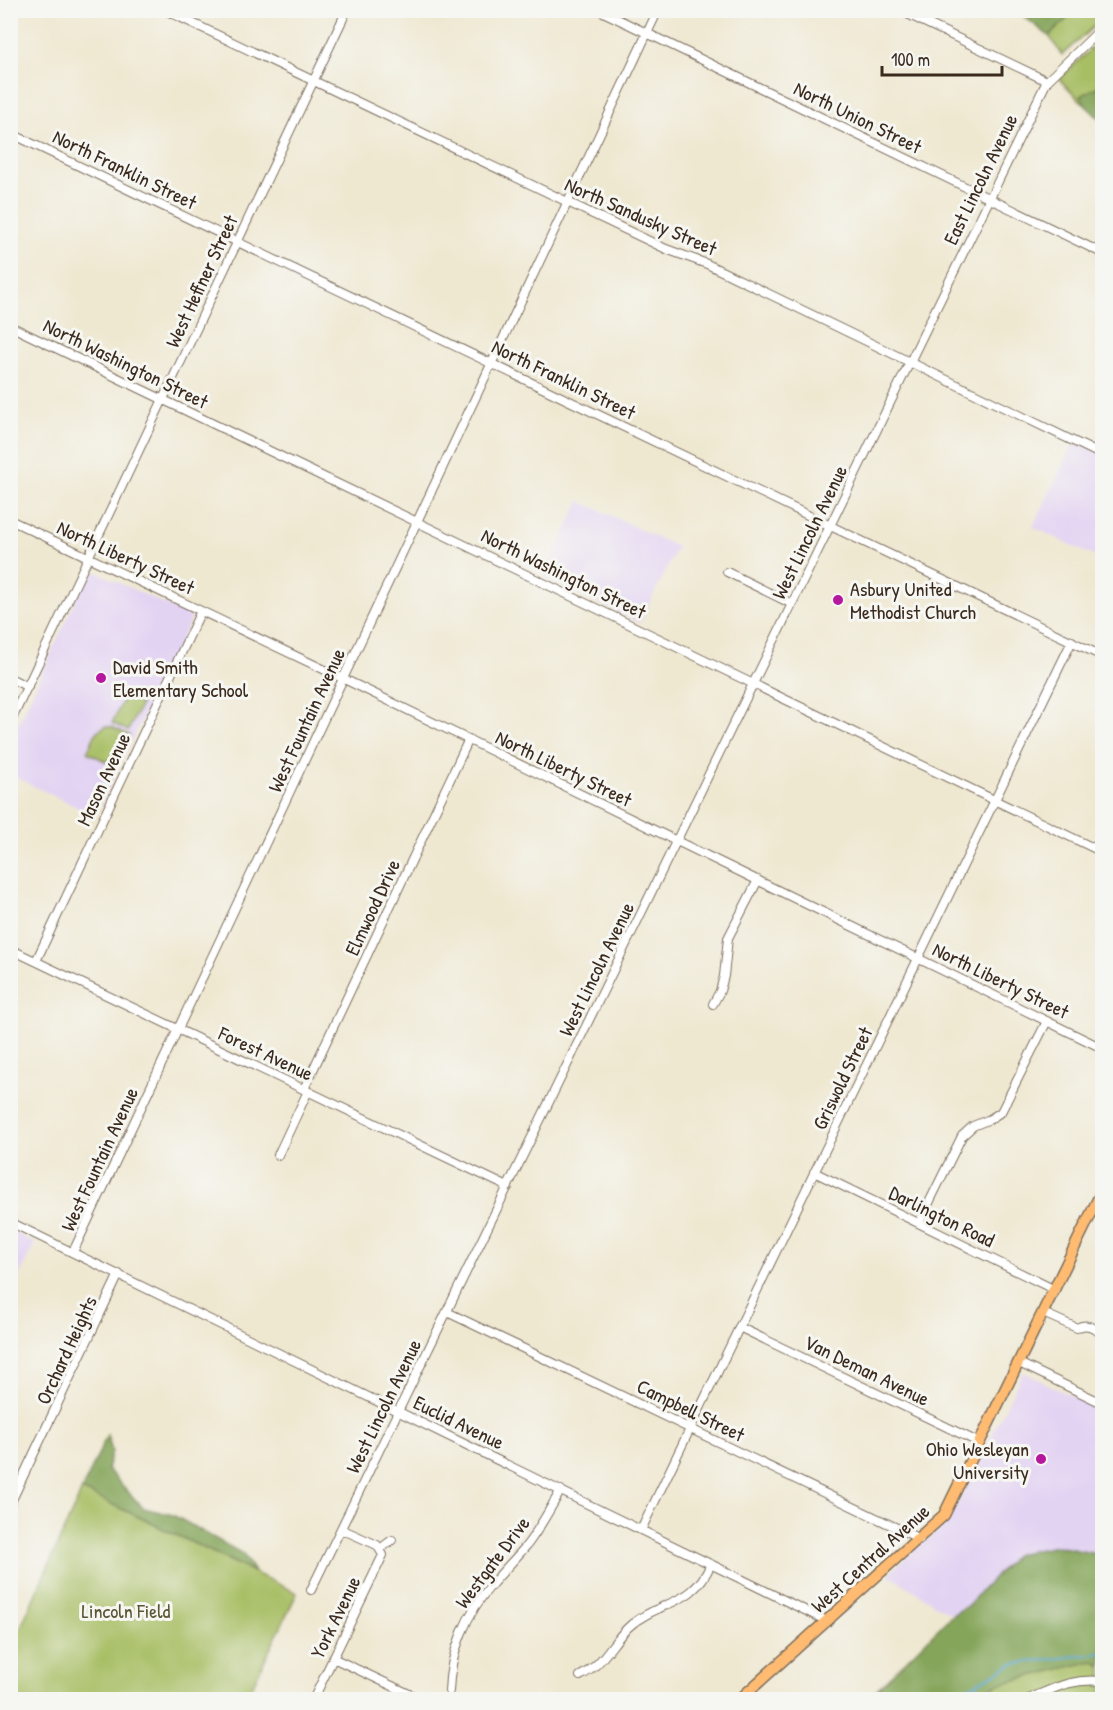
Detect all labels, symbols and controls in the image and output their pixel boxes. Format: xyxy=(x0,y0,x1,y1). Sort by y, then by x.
scale bar xyxy=(882,39,1002,77)
text: 100 m xyxy=(891,47,930,72)
street label: North Union Street xyxy=(790,74,927,160)
street label: East Lincoln Avenue xyxy=(937,109,1023,249)
street label: North Franklin Street xyxy=(49,123,202,216)
street label: North Sandusky Street xyxy=(561,170,722,262)
street label: West Heffner Street xyxy=(159,209,244,352)
street label: North Washington Street xyxy=(39,311,214,415)
street label: North Franklin Street xyxy=(488,333,641,426)
street label: West Lincoln Avenue xyxy=(765,460,853,603)
street label: North Liberty Street xyxy=(53,513,200,601)
street label: North Washington Street xyxy=(477,521,652,625)
place label: Asbury United Methodist Church xyxy=(850,575,976,625)
marker: Asbury United Methodist Church xyxy=(831,593,845,607)
street label: West Fountain Avenue xyxy=(261,644,351,796)
place label: David Smith Elementary School xyxy=(113,653,249,703)
marker: David Smith Elementary School xyxy=(94,671,108,685)
street label: North Liberty Street xyxy=(491,723,638,813)
street label: Mason Avenue xyxy=(70,728,136,830)
street label: Elmwood Drive xyxy=(338,855,406,959)
street label: West Lincoln Avenue xyxy=(552,897,640,1040)
street label: North Liberty Street xyxy=(928,935,1075,1025)
street label: Forest Avenue xyxy=(214,1019,318,1087)
street label: Griswold Street xyxy=(806,1021,879,1134)
street label: West Fountain Avenue xyxy=(54,1083,144,1235)
street label: Darlington Road xyxy=(885,1179,999,1253)
street label: Orchard Heights xyxy=(29,1291,103,1409)
street label: Van Deman Avenue xyxy=(800,1328,934,1412)
street label: West Lincoln Avenue xyxy=(339,1334,427,1477)
street label: Campbell Street xyxy=(633,1372,750,1448)
street label: Euclid Avenue xyxy=(409,1388,509,1456)
place label: Ohio Wesleyan University xyxy=(926,1435,1029,1485)
marker: Ohio Wesleyan University xyxy=(1034,1452,1048,1466)
street label: West Central Avenue xyxy=(805,1498,935,1618)
street label: Westgate Drive xyxy=(449,1510,536,1614)
street label: York Avenue xyxy=(304,1571,366,1663)
park label: Lincoln Field xyxy=(82,1597,171,1624)

